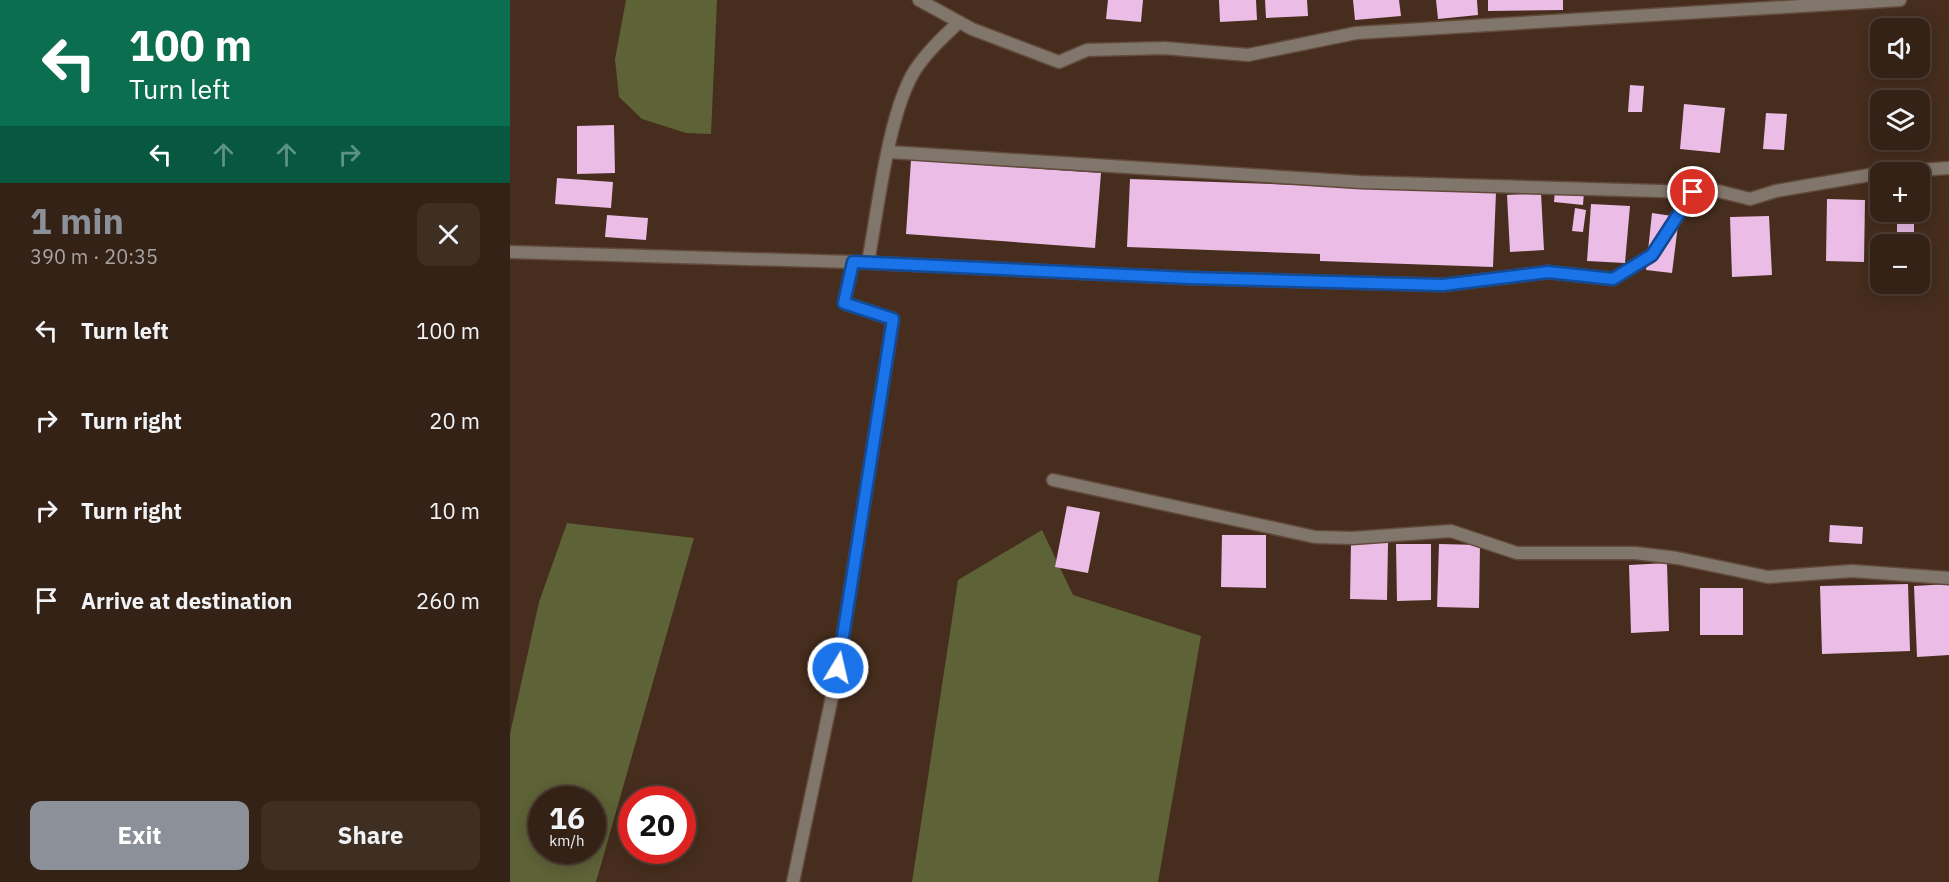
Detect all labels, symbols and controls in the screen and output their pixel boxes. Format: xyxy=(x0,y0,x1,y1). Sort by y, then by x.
text: 100 m xyxy=(129,18,252,73)
map controls xyxy=(1870,18,1930,294)
button: sound xyxy=(1870,18,1930,78)
icon: left xyxy=(30,24,108,102)
text: Turn left xyxy=(129,71,230,106)
button: layers xyxy=(1870,90,1930,150)
icon: left xyxy=(144,138,177,171)
icon: ahead xyxy=(207,138,240,171)
icon: ahead xyxy=(270,138,303,171)
icon: right xyxy=(333,138,366,171)
button: + xyxy=(1870,162,1930,222)
pin xyxy=(1667,166,1718,217)
icon: arrive xyxy=(1676,175,1709,208)
text: 1 min xyxy=(30,197,124,244)
button: close xyxy=(417,203,480,266)
button: − xyxy=(1870,234,1930,294)
text: 390 m · 20:35 xyxy=(30,243,158,270)
icon: left xyxy=(30,314,63,347)
text: Turn left xyxy=(81,316,169,345)
text: 100 m xyxy=(416,316,480,345)
icon: right xyxy=(30,404,63,437)
text: Turn right xyxy=(81,406,182,435)
text: 20 m xyxy=(429,406,480,435)
icon: right xyxy=(30,494,63,527)
text: Turn right xyxy=(81,496,182,525)
text: 10 m xyxy=(429,496,480,525)
icon: arrive xyxy=(30,584,63,617)
text: Arrive at destination xyxy=(81,586,292,615)
text: 260 m xyxy=(416,586,480,615)
position arrow xyxy=(806,636,870,700)
speed limit sign: 20 xyxy=(618,786,696,864)
text: 16 xyxy=(549,798,585,837)
button: Exit xyxy=(30,801,249,870)
button: Share xyxy=(261,801,480,870)
text: km/h xyxy=(549,831,585,850)

